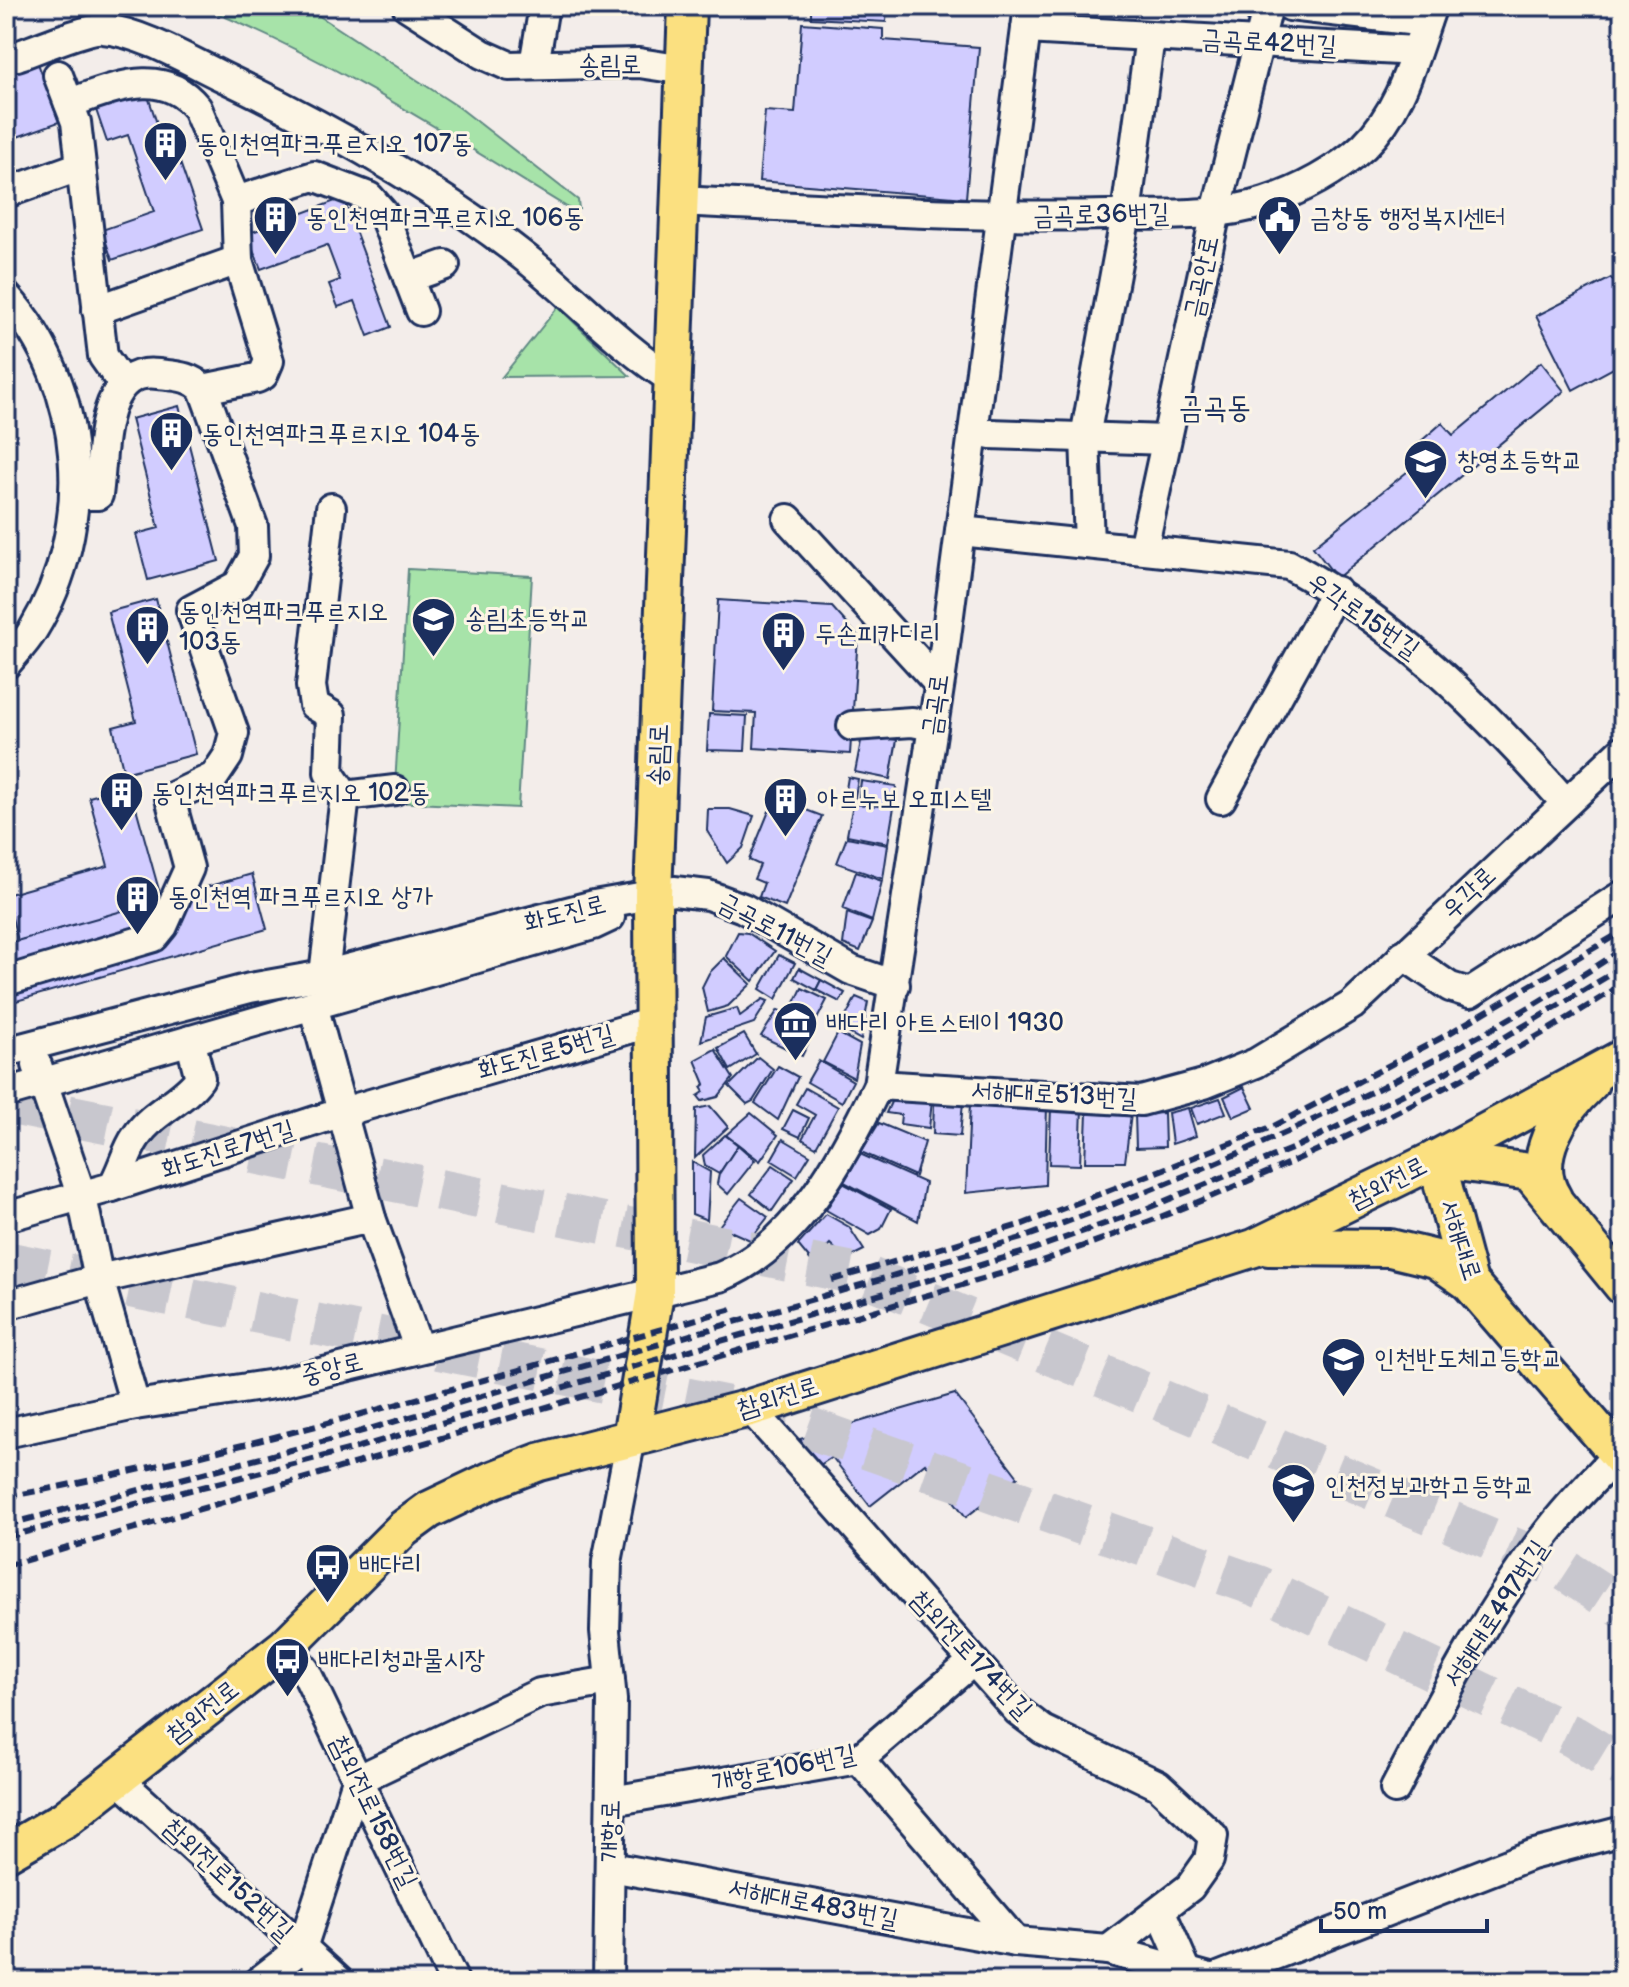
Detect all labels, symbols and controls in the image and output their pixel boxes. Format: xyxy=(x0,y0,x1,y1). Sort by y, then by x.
street label: 금곡로42번길 xyxy=(1200,24,1338,62)
street label: 송림로 xyxy=(579,50,641,81)
building icon: 동인천역파크푸르지오 107동 xyxy=(142,120,190,183)
place label: 동인천역파크푸르지오 107동 xyxy=(197,129,472,160)
building icon: 동인천역파크푸르지오 106동 xyxy=(251,194,299,257)
public building icon: 금창동 행정복지센터 xyxy=(1255,194,1303,257)
street label: 금곡로36번길 xyxy=(1032,198,1170,232)
place label: 동인천역파크푸르지오 106동 xyxy=(306,203,584,234)
place label: 금창동 행정복지센터 xyxy=(1310,203,1505,234)
street label: 금곡안로 xyxy=(1178,233,1226,321)
district label: 금곡동 xyxy=(1179,390,1251,426)
building icon: 동인천역파크푸르지오 104동 xyxy=(147,410,195,473)
place label: 동인천역파크푸르지오 104동 xyxy=(202,419,480,450)
school or university icon: 창영초등학교 xyxy=(1402,437,1450,500)
place label: 창영초등학교 xyxy=(1457,446,1583,477)
street label: 우각로15번길 xyxy=(1301,566,1425,666)
school or university icon: 송림초등학교 xyxy=(410,595,458,658)
place label: 동인천역파크푸르지오 103동 xyxy=(179,597,388,658)
building icon: 동인천역파크푸르지오 103동 xyxy=(124,603,172,666)
place label: 송림초등학교 xyxy=(465,604,591,635)
building icon: 두손피카디리 xyxy=(760,610,808,673)
place label: 두손피카디리 xyxy=(815,619,941,650)
street label: 금곡로 xyxy=(916,672,956,738)
street label: 송림로 xyxy=(642,723,676,787)
building icon: 동인천역파크푸르지오 102동 xyxy=(97,769,145,832)
building icon: 아르누보 오피스텔 xyxy=(762,775,810,838)
place label: 동인천역파크푸르지오 102동 xyxy=(152,778,430,809)
place label: 아르누보 오피스텔 xyxy=(817,784,991,815)
street label: 우각로 xyxy=(1435,860,1503,926)
building icon: 동인천역 파크푸르지오 상가 xyxy=(113,873,161,936)
place label: 동인천역 파크푸르지오 상가 xyxy=(168,882,433,913)
street label: 금곡로11번길 xyxy=(713,887,837,973)
street label: 화도진로 xyxy=(521,889,609,939)
museum icon: 배다리 아트스테이 1930 xyxy=(771,999,819,1062)
place label: 배다리 아트스테이 1930 xyxy=(826,1008,1064,1039)
street label: 화도진로5번길 xyxy=(474,1019,618,1087)
street label: 서해대로513번길 xyxy=(970,1075,1138,1115)
street label: 화도진로7번길 xyxy=(157,1114,299,1186)
street label: 참외전로 xyxy=(1344,1150,1432,1216)
street label: 서해대로 xyxy=(1432,1195,1488,1285)
school or university icon: 인천반도체고등학교 xyxy=(1319,1335,1367,1398)
place label: 인천반도체고등학교 xyxy=(1374,1344,1562,1375)
street label: 중앙로 xyxy=(298,1346,366,1392)
street label: 참외전로 xyxy=(733,1371,823,1425)
school or university icon: 인천정보과학고등학교 xyxy=(1270,1462,1318,1525)
place label: 인천정보과학고등학교 xyxy=(1325,1471,1534,1502)
street label: 서해대로497번길 xyxy=(1437,1535,1555,1693)
bus stop icon: 배다리 xyxy=(304,1541,352,1604)
place label: 배다리 xyxy=(359,1550,422,1581)
street label: 참외전로174번길 xyxy=(904,1584,1038,1726)
bus stop icon: 배다리청과물시장 xyxy=(263,1636,311,1699)
place label: 배다리청과물시장 xyxy=(318,1645,485,1676)
street label: 참외전로 xyxy=(160,1674,246,1750)
street label: 참외전로158번길 xyxy=(323,1731,423,1893)
street label: 개항로106번길 xyxy=(709,1739,859,1799)
street label: 개항로 xyxy=(595,1799,627,1863)
street label: 참외전로152번길 xyxy=(157,1812,299,1948)
street label: 서해대로483번길 xyxy=(725,1872,901,1936)
scale bar xyxy=(1321,1883,1487,1933)
text: 50 m xyxy=(1333,1897,1387,1926)

